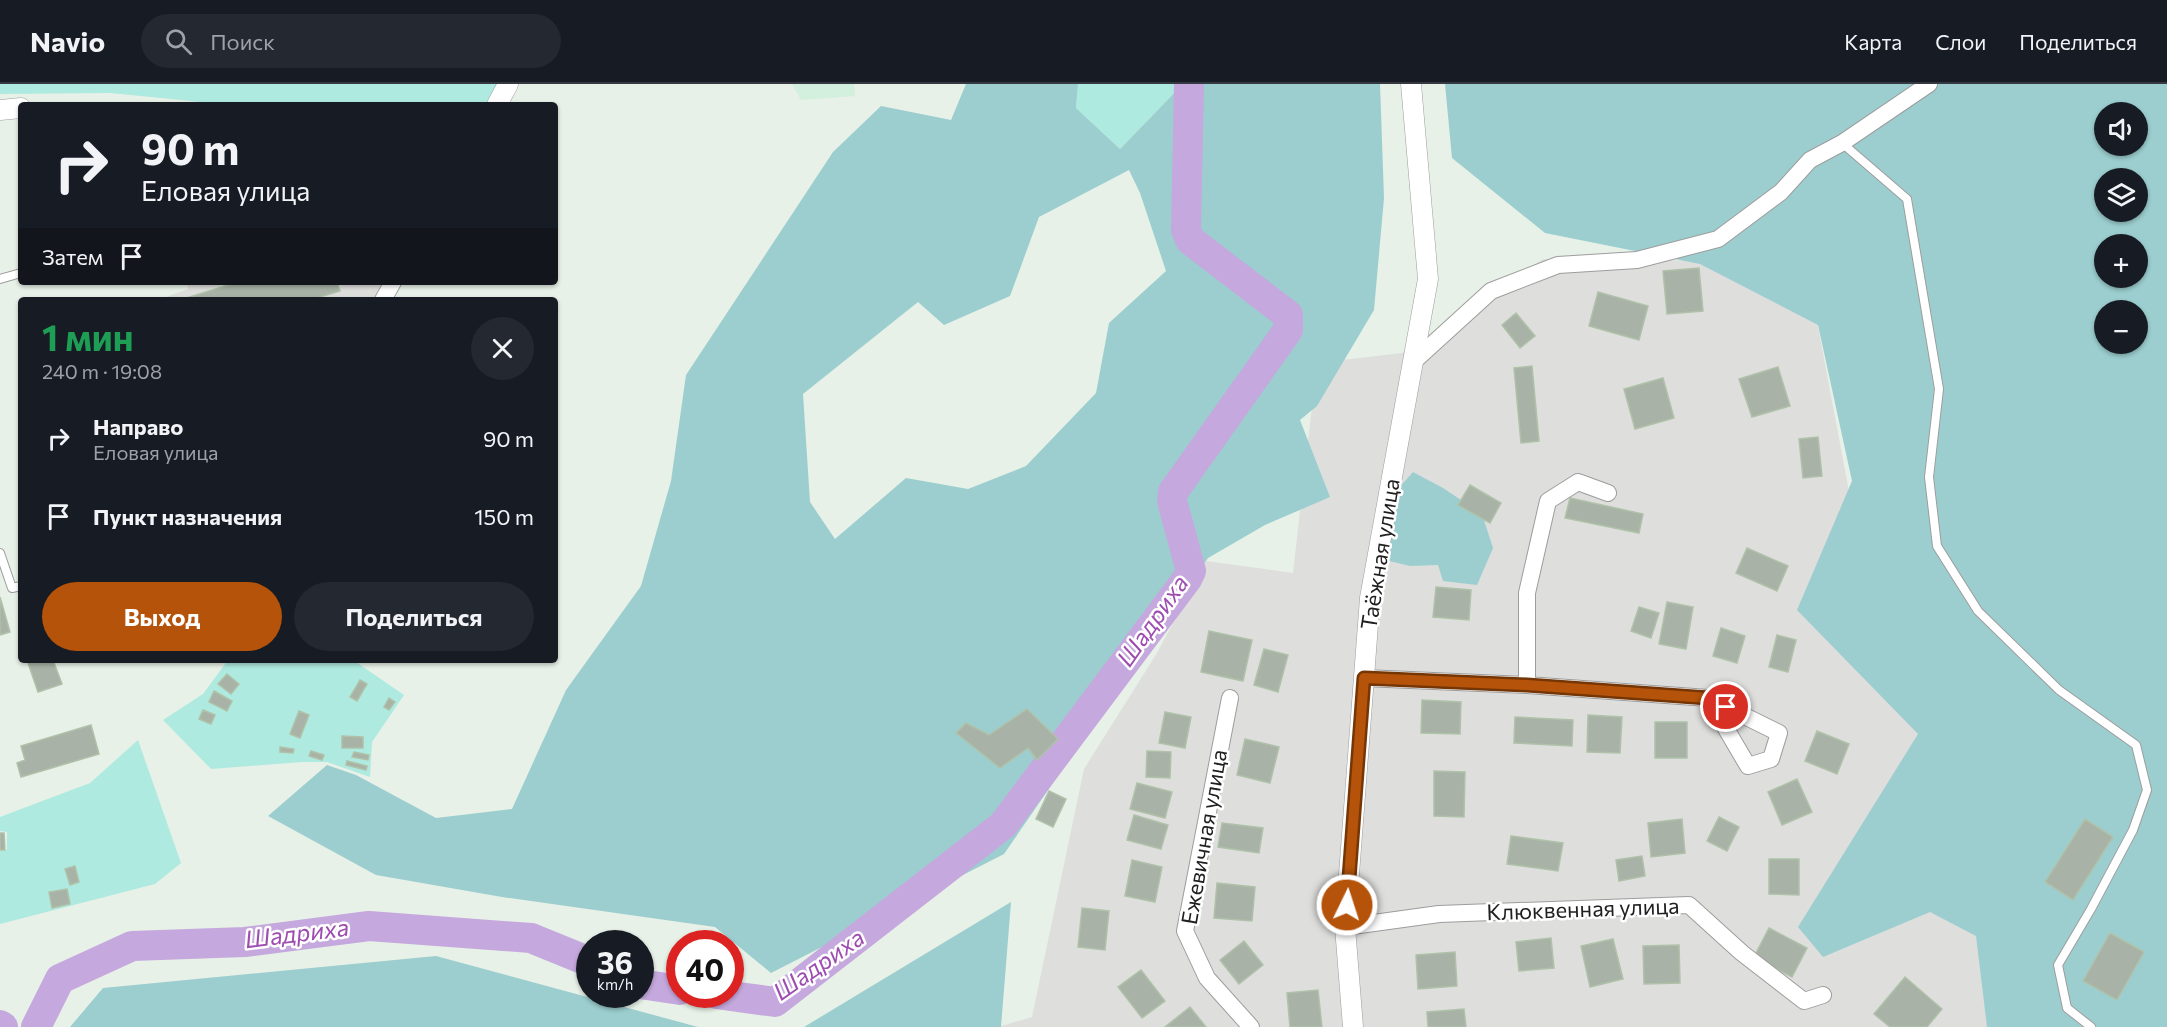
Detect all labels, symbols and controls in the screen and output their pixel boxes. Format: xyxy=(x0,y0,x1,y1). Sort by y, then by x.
search box xyxy=(141,14,561,68)
text: Navio xyxy=(30,24,105,58)
icon: search xyxy=(162,25,195,58)
text: Поиск xyxy=(210,28,275,55)
text: Карта xyxy=(1844,29,1902,54)
text: Слои xyxy=(1935,29,1986,54)
text: Поделиться xyxy=(2019,29,2137,54)
map controls xyxy=(2094,102,2148,354)
button: sound xyxy=(2094,102,2148,156)
text: 90 m xyxy=(141,122,240,174)
icon: right xyxy=(42,126,120,204)
button: layers xyxy=(2094,168,2148,222)
text: Еловая улица xyxy=(141,174,310,207)
button: + xyxy=(2094,234,2148,288)
icon: arrive xyxy=(115,240,148,273)
text: Затем xyxy=(42,243,103,270)
button: − xyxy=(2094,300,2148,354)
text: 1 мин xyxy=(42,314,134,358)
button: close xyxy=(471,317,534,380)
text: 240 m · 19:08 xyxy=(42,359,162,383)
text: Направо xyxy=(93,413,183,440)
icon: right xyxy=(42,422,75,455)
text: 90 m xyxy=(483,425,534,452)
text: Еловая улица xyxy=(93,440,218,464)
street label: Таёжная улица xyxy=(1354,476,1405,631)
icon: arrive xyxy=(42,500,75,533)
text: Пункт назначения xyxy=(93,503,282,530)
text: 150 m xyxy=(474,503,534,530)
water label: Шадриха xyxy=(1110,569,1194,671)
button: Выход xyxy=(42,582,282,651)
button: Поделиться xyxy=(294,582,534,651)
pin xyxy=(1700,681,1751,732)
icon: arrive xyxy=(1709,690,1742,723)
street label: Ежевичная улица xyxy=(1175,747,1232,927)
position arrow xyxy=(1315,873,1379,937)
street label: Клюквенная улица xyxy=(1486,892,1680,925)
water label: Шадриха xyxy=(243,912,350,953)
water label: Шадриха xyxy=(767,922,869,1006)
speed limit sign: 40 xyxy=(666,930,744,1008)
text: 36 xyxy=(597,943,633,980)
text: km/h xyxy=(597,975,633,993)

